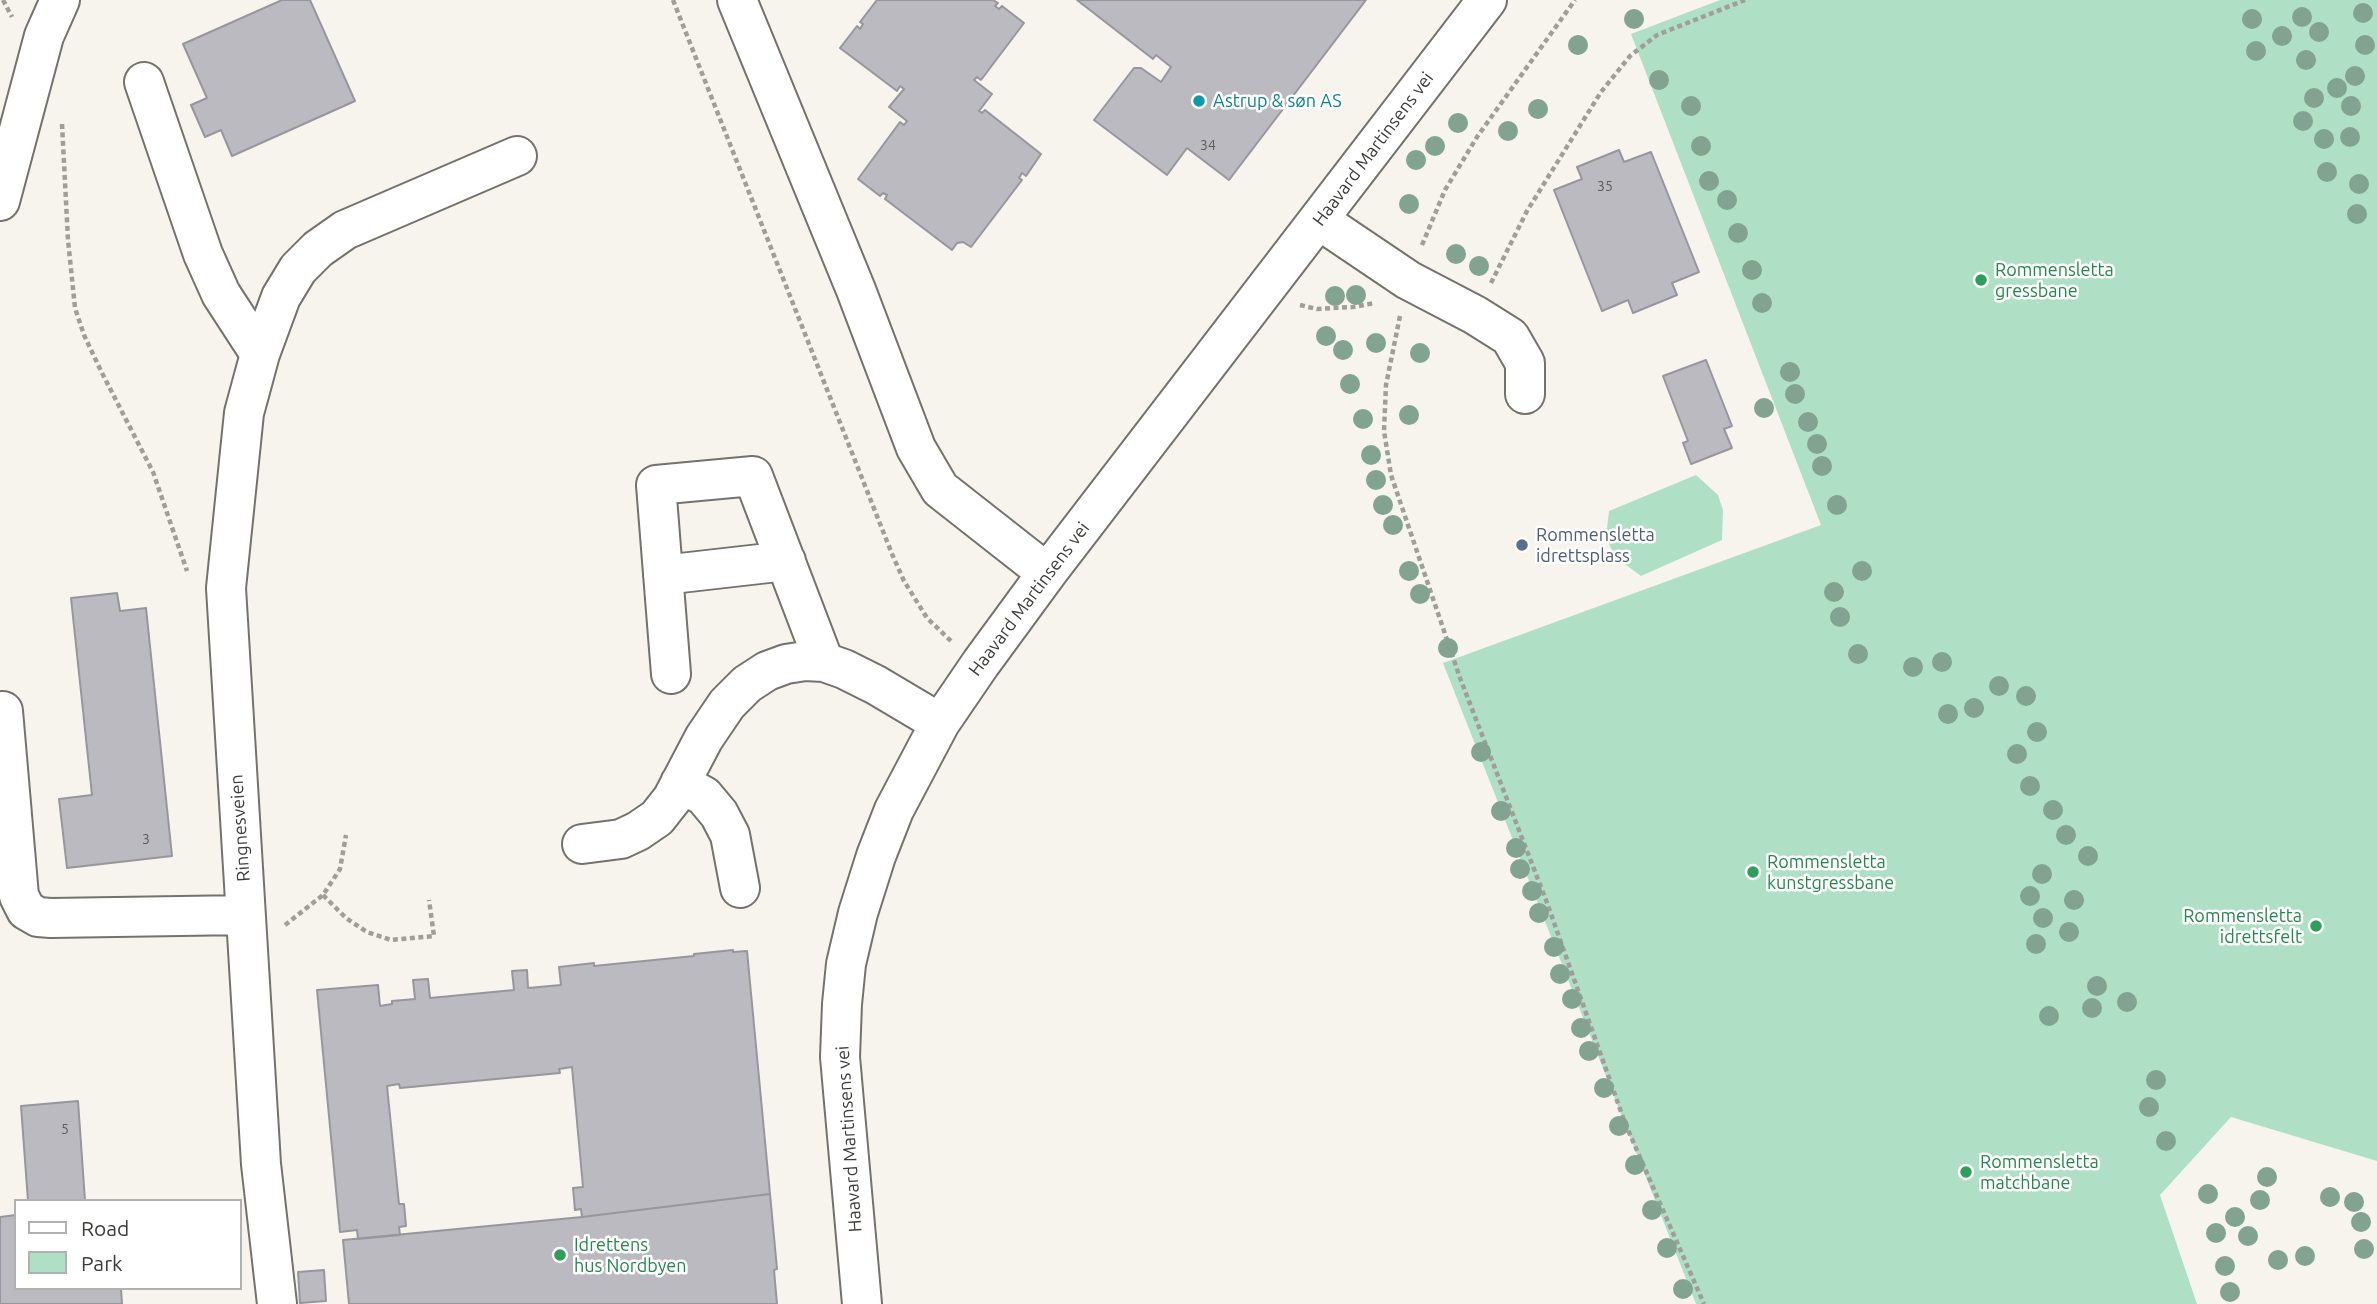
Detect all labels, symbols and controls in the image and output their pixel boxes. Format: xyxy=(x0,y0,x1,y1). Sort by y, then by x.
street label: Haavard Martinsens vei xyxy=(1308,68,1438,230)
place label: Astrup & søn AS xyxy=(1213,90,1342,112)
marker: Astrup & søn AS xyxy=(1191,93,1207,109)
house number: 34 xyxy=(1200,137,1216,153)
house number: 35 xyxy=(1597,178,1613,194)
place label: Rommensletta gressbane xyxy=(1995,259,2114,302)
marker: Rommensletta gressbane xyxy=(1973,272,1989,288)
street label: Haavard Martinsens vei xyxy=(964,518,1094,680)
place label: Rommensletta idrettsplass xyxy=(1536,524,1655,566)
marker: Rommensletta idrettsplass xyxy=(1514,537,1530,553)
street label: Ringnesveien xyxy=(225,774,255,882)
house number: 3 xyxy=(142,831,150,847)
place label: Rommensletta kunstgressbane xyxy=(1767,851,1894,894)
marker: Rommensletta kunstgressbane xyxy=(1745,864,1761,880)
place label: Rommensletta idrettsfelt xyxy=(2183,905,2302,948)
marker: Rommensletta idrettsfelt xyxy=(2308,918,2324,934)
street label: Haavard Martinsens vei xyxy=(832,1045,866,1233)
house number: 5 xyxy=(61,1121,69,1137)
place label: Rommensletta matchbane xyxy=(1980,1151,2099,1194)
marker: Rommensletta matchbane xyxy=(1958,1164,1974,1180)
legend xyxy=(14,1199,242,1290)
text: Road xyxy=(81,1216,129,1240)
place label: Idrettens hus Nordbyen xyxy=(574,1234,687,1276)
marker: Idrettens hus Nordbyen xyxy=(552,1247,568,1263)
text: Park xyxy=(81,1251,123,1275)

